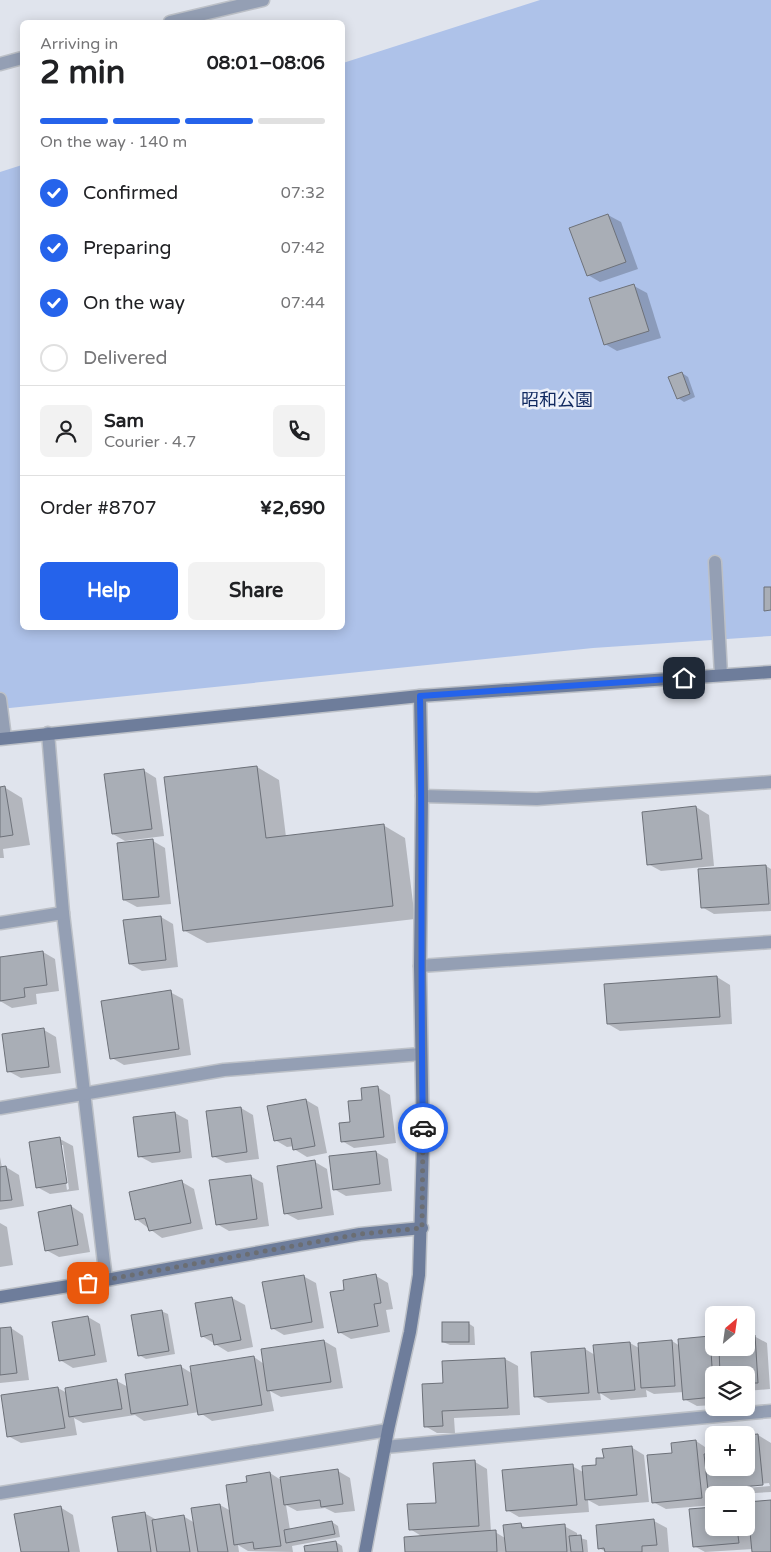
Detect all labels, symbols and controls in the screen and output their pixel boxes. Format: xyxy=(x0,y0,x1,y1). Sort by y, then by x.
text: Arriving in xyxy=(40,34,118,54)
text: 08:01–08:06 xyxy=(207,52,325,74)
text: 2 min xyxy=(40,54,125,92)
text: On the way · 140 m xyxy=(40,132,187,152)
icon: check xyxy=(40,179,68,207)
text: Confirmed xyxy=(83,182,178,204)
text: 07:32 xyxy=(281,183,325,203)
icon: check xyxy=(40,234,68,262)
text: Preparing xyxy=(83,237,172,259)
text: 07:42 xyxy=(281,238,325,258)
icon: check xyxy=(40,289,68,317)
text: On the way xyxy=(83,292,185,314)
text: 07:44 xyxy=(281,293,325,313)
text: Delivered xyxy=(83,347,168,369)
park label: 昭和公園 xyxy=(521,389,593,411)
button: person xyxy=(40,405,92,457)
button: phone xyxy=(273,405,325,457)
text: Sam xyxy=(104,410,144,432)
text: Courier · 4.7 xyxy=(104,432,196,452)
text: Order #8707 xyxy=(40,497,157,519)
text: ¥2,690 xyxy=(260,497,325,519)
button: Help xyxy=(40,562,178,620)
button: Share xyxy=(188,562,325,620)
pin xyxy=(663,657,705,699)
icon: home xyxy=(670,664,698,692)
courier xyxy=(398,1103,448,1153)
icon: car xyxy=(409,1114,437,1142)
pin xyxy=(67,1262,109,1304)
icon: bag xyxy=(74,1269,102,1297)
north arrow xyxy=(705,1306,755,1356)
map controls xyxy=(705,1306,755,1536)
button: layers xyxy=(705,1366,755,1416)
button: + xyxy=(705,1426,755,1476)
button: − xyxy=(705,1486,755,1536)

